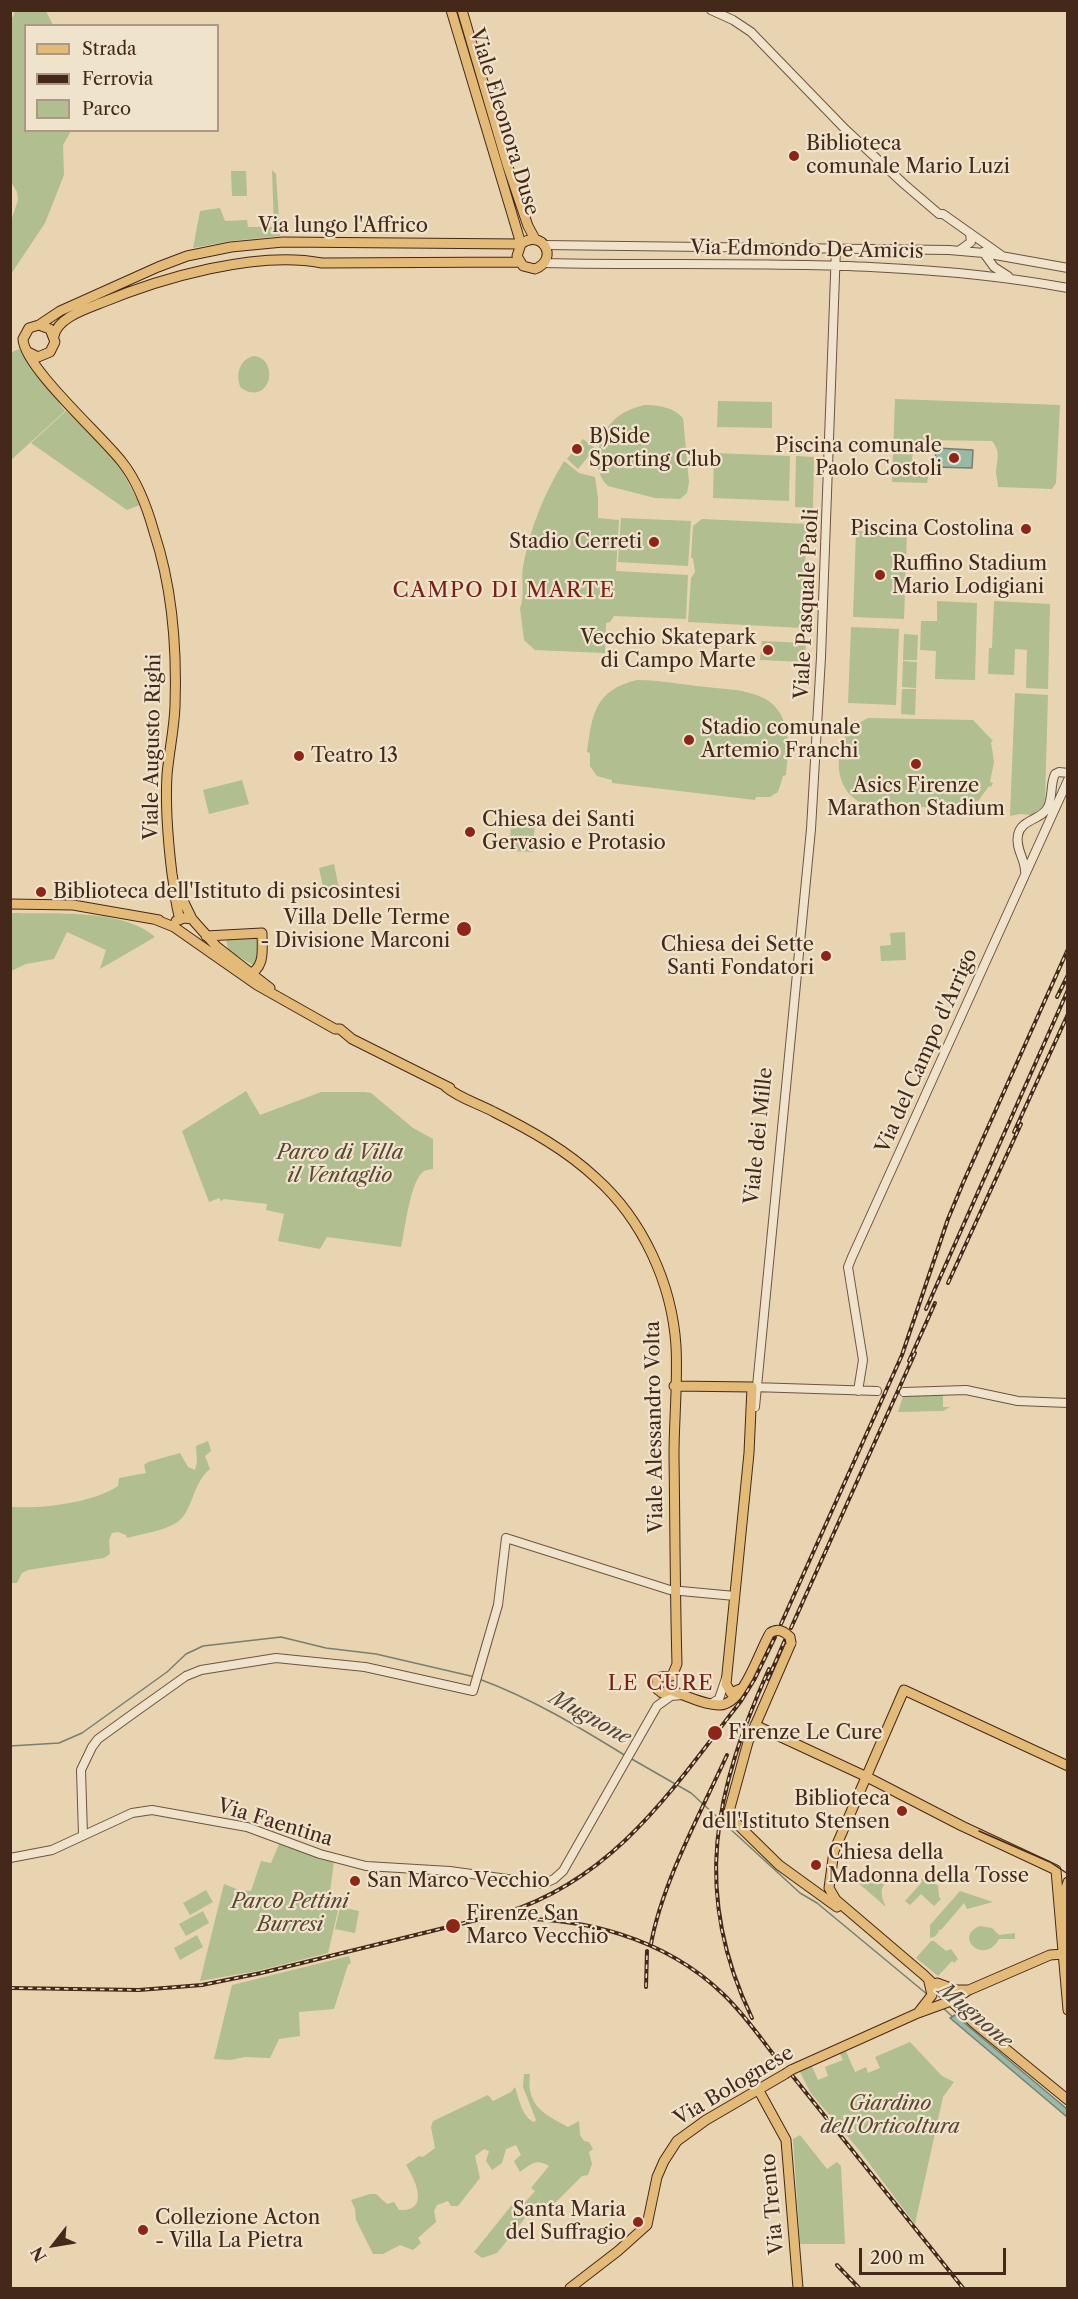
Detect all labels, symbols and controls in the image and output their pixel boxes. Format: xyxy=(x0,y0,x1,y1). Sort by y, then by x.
legend xyxy=(24,24,219,132)
street label: Viale Eleonora Duse xyxy=(464,26,544,218)
text: Strada xyxy=(82,38,137,60)
text: Ferrovia xyxy=(82,68,153,90)
text: Parco xyxy=(82,98,131,120)
place label: Biblioteca comunale Mario Luzi xyxy=(806,132,1010,179)
marker: Biblioteca comunale Mario Luzi xyxy=(787,149,801,163)
street label: Via lungo l'Affrico xyxy=(258,214,428,238)
street label: Via Edmondo De Amicis xyxy=(690,236,924,264)
place label: B)Side Sporting Club xyxy=(589,425,721,472)
place label: Piscina comunale Paolo Costoli xyxy=(775,434,942,481)
marker: B)Side Sporting Club xyxy=(570,442,584,456)
marker: Piscina comunale Paolo Costoli xyxy=(947,451,961,465)
street label: Viale Pasquale Paoli xyxy=(790,508,824,700)
place label: Piscina Costolina xyxy=(850,517,1014,541)
marker: Piscina Costolina xyxy=(1019,522,1033,536)
place label: Stadio Cerreti xyxy=(509,530,642,554)
marker: Stadio Cerreti xyxy=(647,535,661,549)
place label: Ruffino Stadium Mario Lodigiani xyxy=(892,552,1047,599)
marker: Ruffino Stadium Mario Lodigiani xyxy=(873,568,887,582)
district label: CAMPO DI MARTE xyxy=(392,578,616,604)
place label: Vecchio Skatepark di Campo Marte xyxy=(580,626,756,673)
marker: Vecchio Skatepark di Campo Marte xyxy=(761,643,775,657)
street label: Viale Augusto Righi xyxy=(139,654,167,840)
place label: Stadio comunale Artemio Franchi xyxy=(701,716,860,763)
marker: Stadio comunale Artemio Franchi xyxy=(682,733,696,747)
place label: Teatro 13 xyxy=(311,744,398,768)
marker: Teatro 13 xyxy=(292,749,306,763)
marker: Asics Firenze Marathon Stadium xyxy=(909,757,923,771)
place label: Asics Firenze Marathon Stadium xyxy=(827,774,1005,821)
place label: Chiesa dei Santi Gervasio e Protasio xyxy=(482,808,666,855)
marker: Chiesa dei Santi Gervasio e Protasio xyxy=(463,825,477,839)
place label: Biblioteca dell'Istituto di psicosintesi xyxy=(53,880,401,904)
marker: Biblioteca dell'Istituto di psicosintesi xyxy=(34,885,48,899)
place label: Villa Delle Terme - Divisione Marconi xyxy=(260,906,450,953)
marker: Villa Delle Terme - Divisione Marconi xyxy=(455,920,473,938)
place label: Chiesa dei Sette Santi Fondatori xyxy=(661,933,814,980)
street label: Via del Campo d'Arrigo xyxy=(871,945,983,1157)
marker: Chiesa dei Sette Santi Fondatori xyxy=(819,949,833,963)
street label: Viale dei Mille xyxy=(740,1066,778,1206)
park label: Parco di Villa il Ventaglio xyxy=(277,1141,403,1188)
street label: Viale Alessandro Volta xyxy=(641,1321,669,1533)
district label: LE CURE xyxy=(608,1671,714,1697)
water label: Mugnone xyxy=(545,1685,635,1751)
place label: Firenze Le Cure xyxy=(728,1721,882,1745)
marker: Firenze Le Cure xyxy=(706,1724,724,1742)
place label: Biblioteca dell'Istituto Stensen xyxy=(702,1787,890,1834)
street label: Via Faentina xyxy=(215,1794,335,1852)
marker: Biblioteca dell'Istituto Stensen xyxy=(895,1804,909,1818)
place label: Chiesa della Madonna della Tosse xyxy=(828,1841,1029,1888)
marker: Chiesa della Madonna della Tosse xyxy=(809,1858,823,1872)
place label: San Marco Vecchio xyxy=(367,1869,550,1893)
marker: San Marco Vecchio xyxy=(348,1874,362,1888)
park label: Parco Pettini Burresi xyxy=(231,1890,349,1937)
place label: Firenze San Marco Vecchio xyxy=(466,1902,609,1949)
marker: Firenze San Marco Vecchio xyxy=(444,1917,462,1935)
water label: Mugnone xyxy=(933,1978,1017,2054)
street label: Via Bolognese xyxy=(670,2041,798,2131)
park label: Giardino dell'Orticoltura xyxy=(820,2092,960,2139)
street label: Via Trento xyxy=(757,2152,789,2256)
place label: Santa Maria del Suffragio xyxy=(506,2198,626,2245)
place label: Collezione Acton - Villa La Pietra xyxy=(155,2206,320,2253)
north arrow xyxy=(24,2215,84,2275)
marker: Santa Maria del Suffragio xyxy=(631,2215,645,2229)
marker: Collezione Acton - Villa La Pietra xyxy=(136,2223,150,2237)
scale bar xyxy=(862,2236,1009,2274)
text: N xyxy=(26,2243,51,2265)
text: 200 m xyxy=(870,2247,925,2269)

